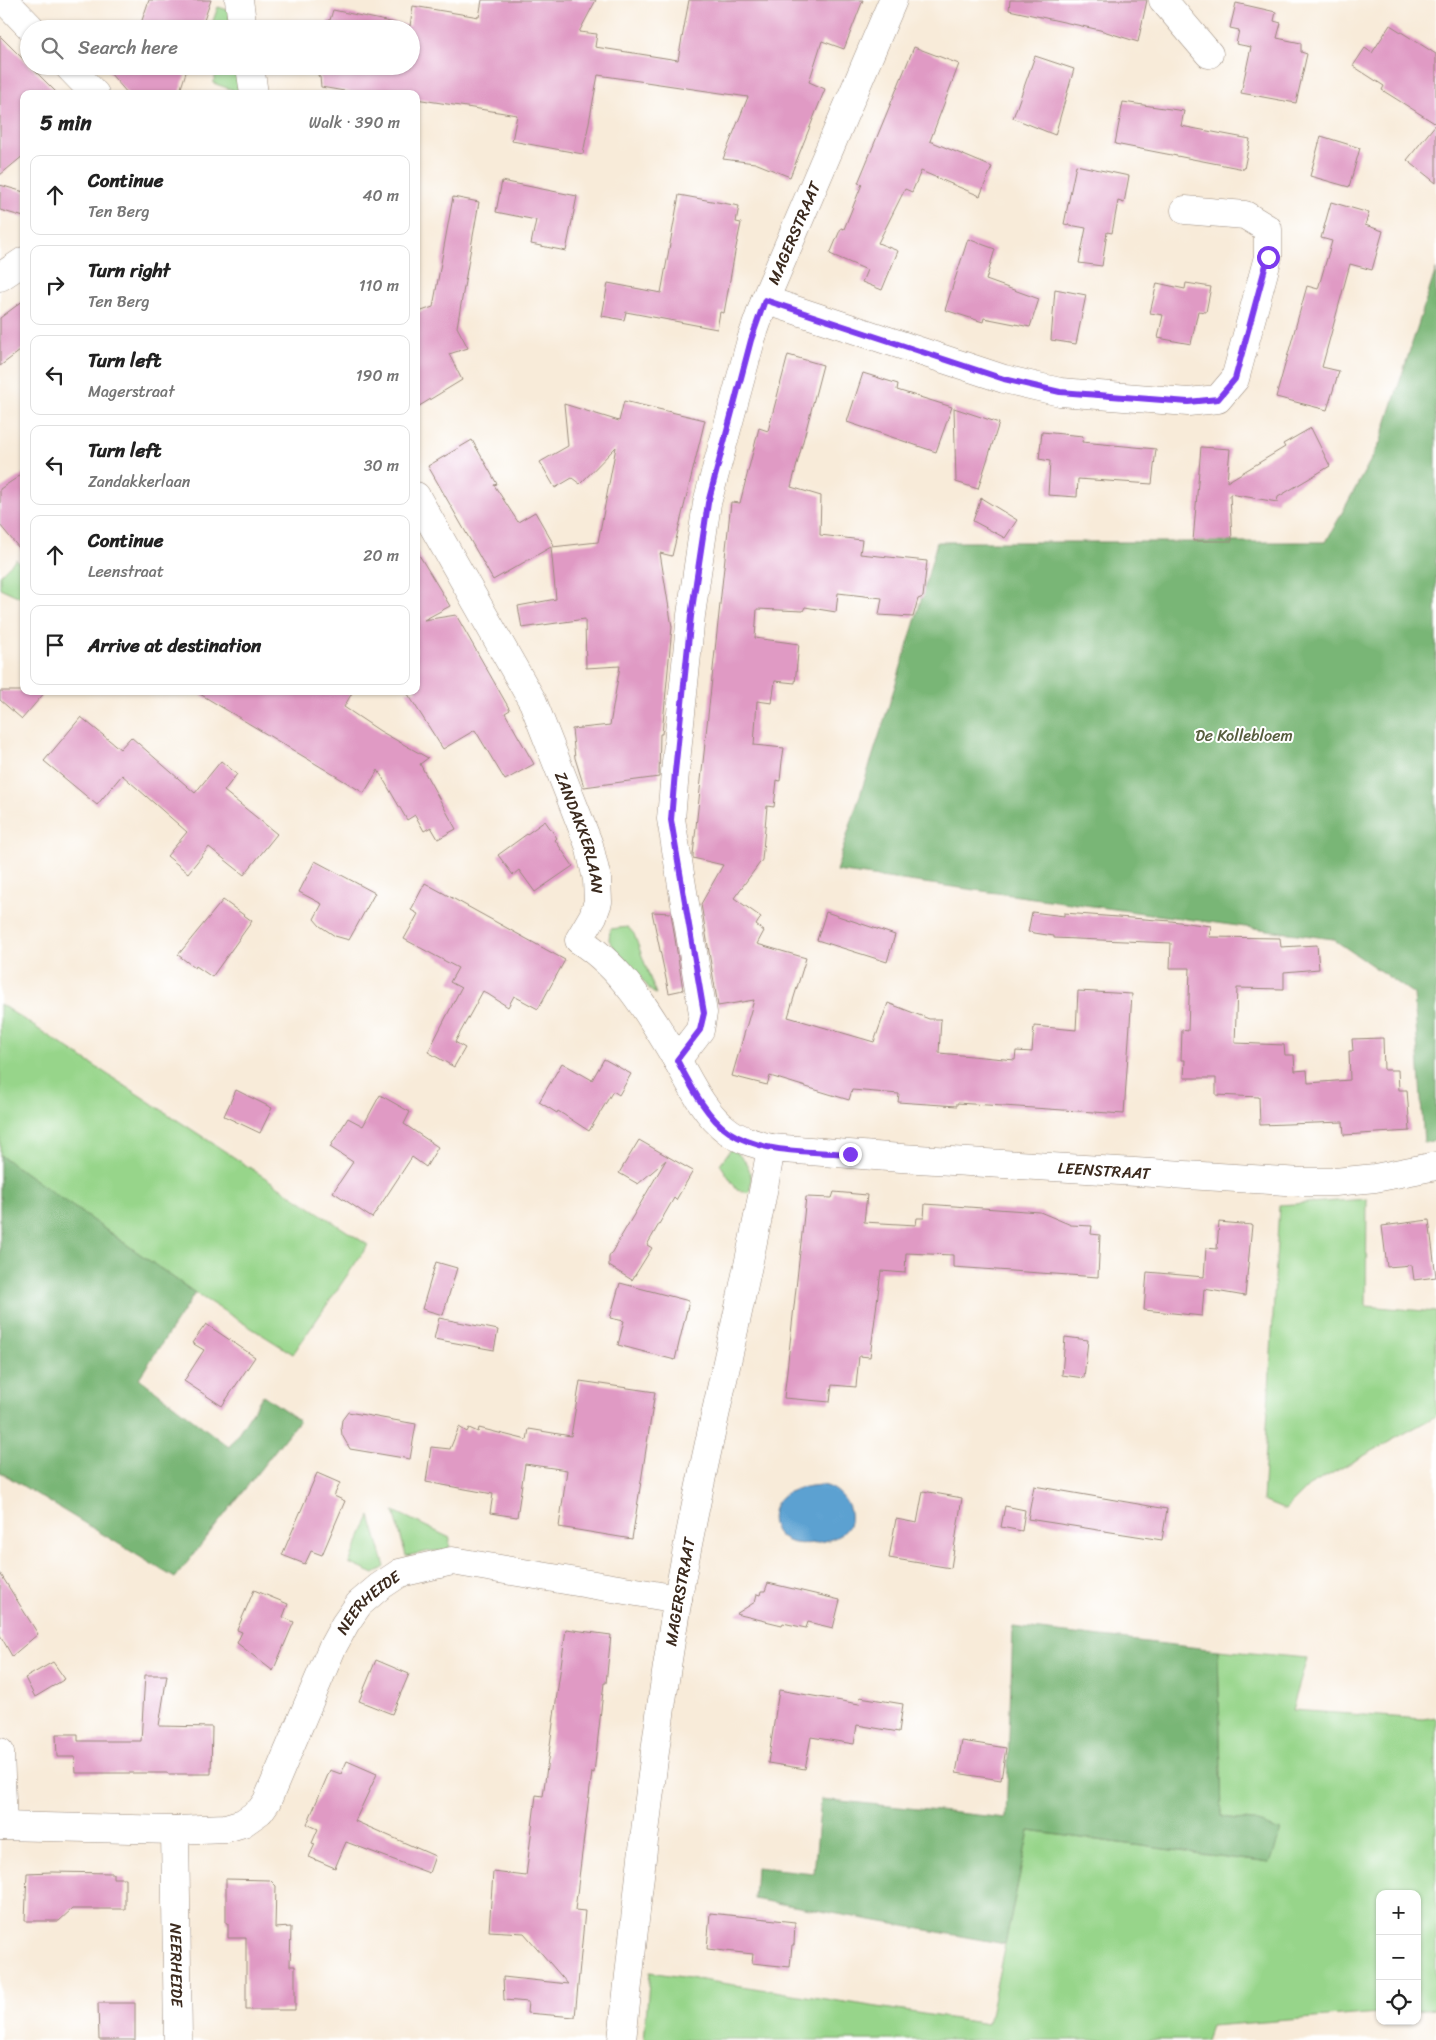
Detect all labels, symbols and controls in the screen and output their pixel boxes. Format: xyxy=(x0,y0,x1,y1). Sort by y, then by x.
search box xyxy=(20,20,420,75)
text: Search here xyxy=(78,31,178,64)
icon: search xyxy=(38,34,66,62)
text: 5 min xyxy=(40,104,92,142)
text: Walk · 390 m xyxy=(309,108,400,137)
text: Continue xyxy=(88,164,164,197)
street label: MAGERSTRAAT xyxy=(759,176,829,289)
icon: ahead xyxy=(41,181,69,209)
text: 40 m xyxy=(362,181,399,210)
text: Ten Berg xyxy=(88,197,150,226)
route start xyxy=(1257,246,1280,269)
text: Turn right xyxy=(88,254,170,287)
icon: right xyxy=(41,271,69,299)
text: 110 m xyxy=(359,271,399,300)
text: Ten Berg xyxy=(88,287,150,316)
text: Turn left xyxy=(88,344,161,377)
icon: left xyxy=(41,361,69,389)
text: 190 m xyxy=(356,361,399,390)
text: Magerstraat xyxy=(88,377,175,406)
text: Turn left xyxy=(88,434,161,467)
icon: left xyxy=(41,451,69,479)
text: 30 m xyxy=(364,451,399,480)
text: Zandakkerlaan xyxy=(88,467,190,496)
text: Continue xyxy=(88,524,164,557)
icon: ahead xyxy=(41,541,69,569)
text: 20 m xyxy=(363,541,399,570)
text: Leenstraat xyxy=(88,557,164,586)
text: Arrive at destination xyxy=(88,629,261,662)
icon: arrive xyxy=(41,631,69,659)
park label: De Kollebloem xyxy=(1195,721,1293,750)
street label: ZANDAKKERLAAN xyxy=(547,767,612,895)
route end xyxy=(839,1143,862,1166)
street label: LEENSTRAAT xyxy=(1057,1153,1152,1187)
street label: MAGERSTRAAT xyxy=(656,1534,704,1648)
street label: NEERHEIDE xyxy=(327,1562,407,1640)
map controls xyxy=(1376,1890,1421,2025)
button: + xyxy=(1376,1890,1421,1935)
street label: NEERHEIDE xyxy=(162,1923,192,2008)
button: − xyxy=(1376,1935,1421,1980)
button: locate xyxy=(1376,1980,1421,2025)

